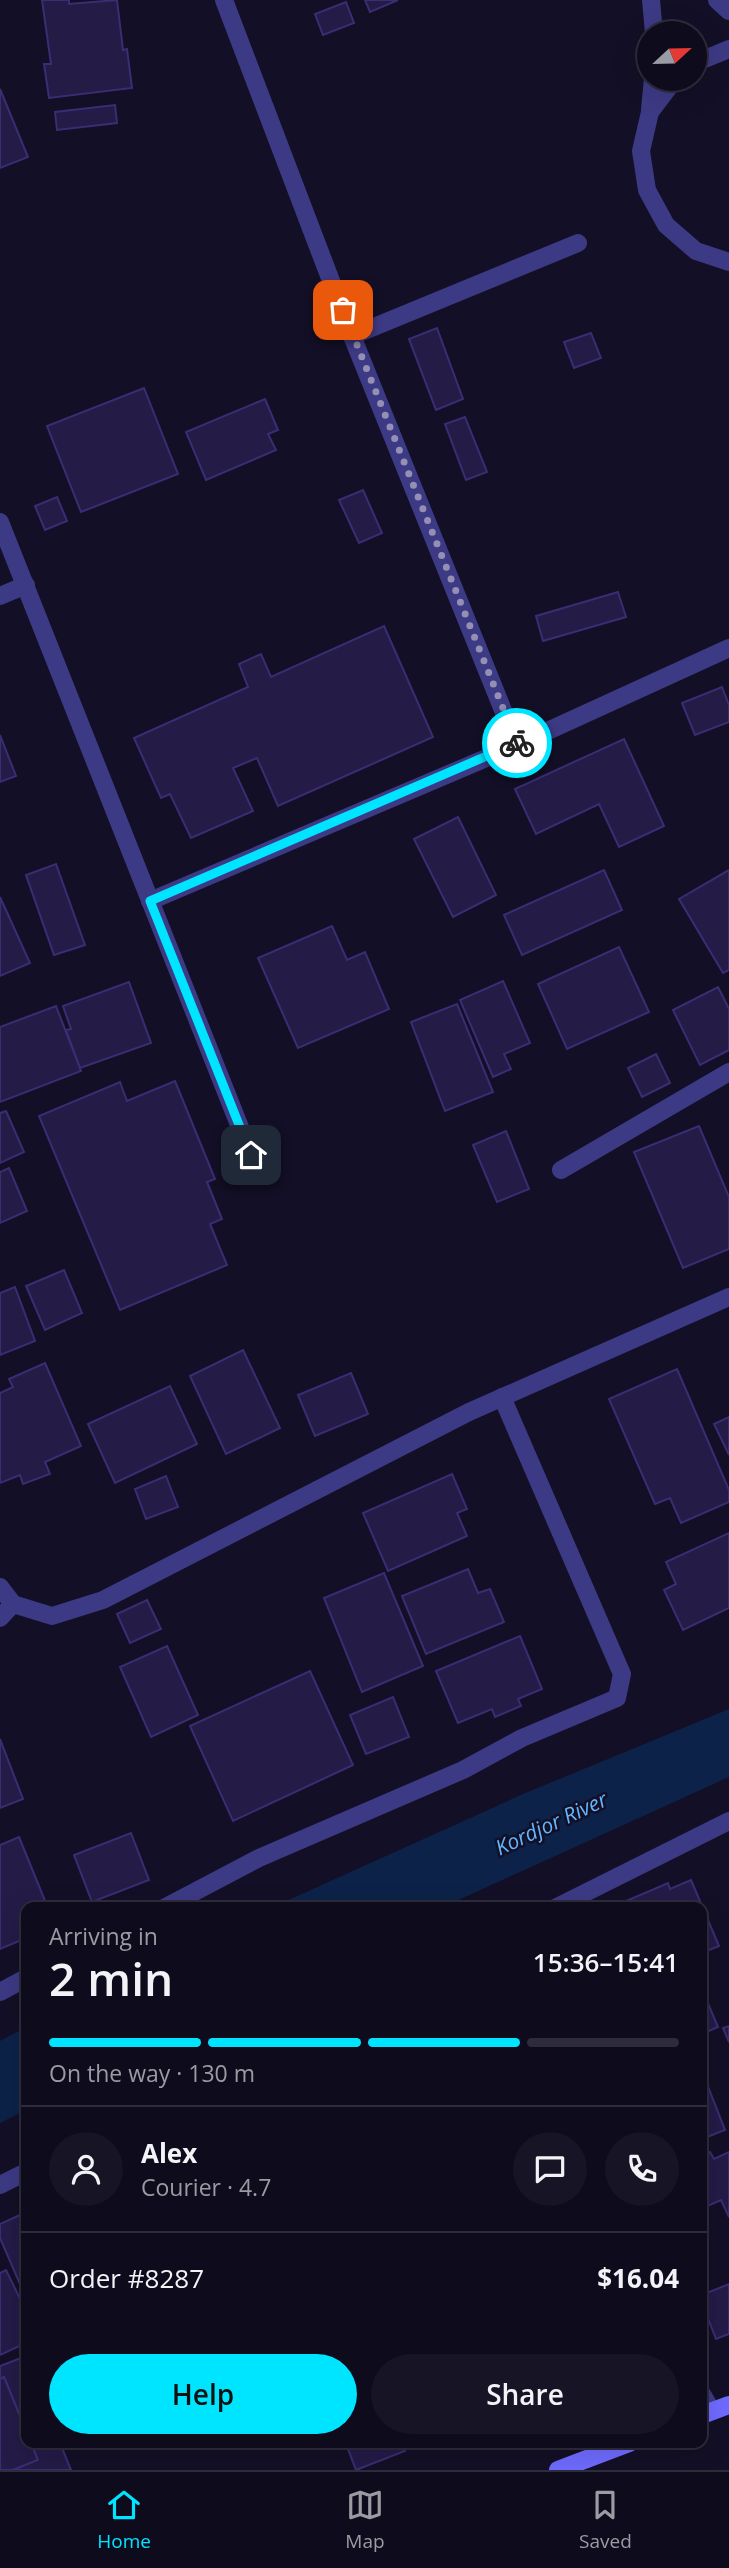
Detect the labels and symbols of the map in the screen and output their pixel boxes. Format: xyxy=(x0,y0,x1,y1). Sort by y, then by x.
north arrow xyxy=(637,21,707,91)
pin xyxy=(313,280,373,340)
courier xyxy=(482,708,552,778)
pin xyxy=(221,1125,281,1185)
water label: Kordjor River xyxy=(490,1785,612,1861)

